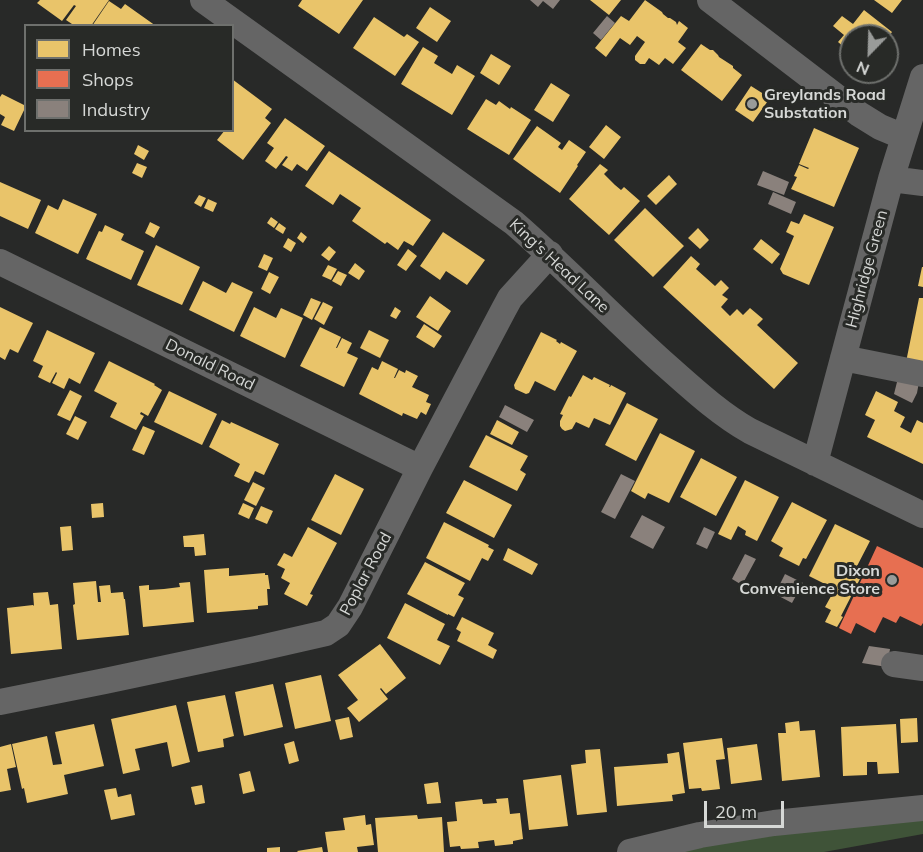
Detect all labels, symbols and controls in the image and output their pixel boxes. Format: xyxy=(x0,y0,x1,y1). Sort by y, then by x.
legend xyxy=(24,24,234,132)
north arrow xyxy=(839,24,899,84)
text: Homes xyxy=(82,38,141,61)
text: N xyxy=(853,57,872,80)
text: Shops xyxy=(82,68,134,91)
place label: Greylands Road Substation xyxy=(764,85,886,123)
marker: Greylands Road Substation xyxy=(745,97,759,111)
text: Industry xyxy=(82,98,150,121)
street label: Highridge Green xyxy=(842,208,892,330)
street label: King's Head Lane xyxy=(505,215,613,317)
street label: Donald Road xyxy=(162,335,258,395)
street label: Poplar Road xyxy=(336,529,396,619)
place label: Dixon Convenience Store xyxy=(739,561,880,599)
marker: Dixon Convenience Store xyxy=(885,573,899,587)
scale bar xyxy=(707,789,786,827)
text: 20 m xyxy=(715,800,757,823)

